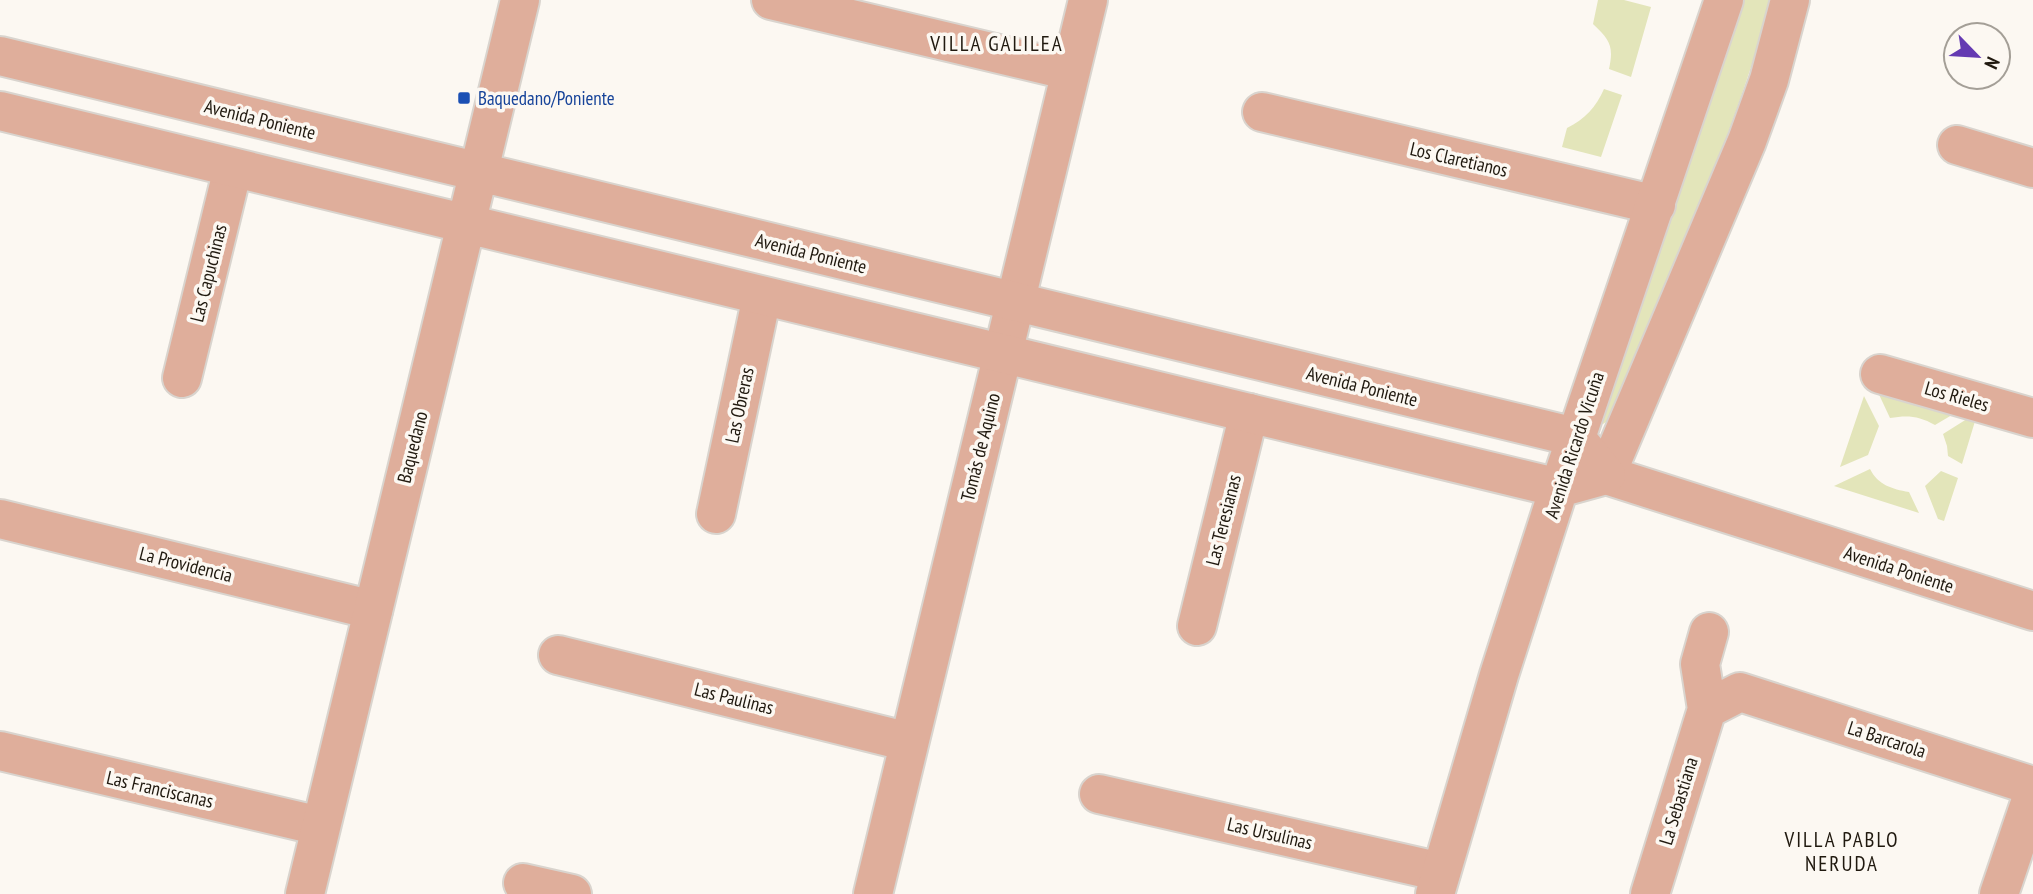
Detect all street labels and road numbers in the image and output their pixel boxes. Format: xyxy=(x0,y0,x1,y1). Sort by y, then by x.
street label: Avenida Poniente xyxy=(202,94,318,144)
street label: Los Claretianos xyxy=(1408,136,1510,182)
street label: Las Capuchinas xyxy=(184,222,232,324)
street label: Avenida Poniente xyxy=(753,228,869,278)
street label: Avenida Poniente xyxy=(1304,361,1420,411)
street label: Las Obreras xyxy=(719,365,759,445)
street label: Avenida Ricardo Vicuña xyxy=(1539,369,1609,521)
street label: Los Rieles xyxy=(1922,375,1992,417)
street label: Tomás de Aquino xyxy=(955,390,1005,504)
street label: Baquedano xyxy=(391,409,433,485)
street label: Las Teresianas xyxy=(1200,472,1246,568)
street label: Avenida Poniente xyxy=(1841,540,1957,598)
street label: La Providencia xyxy=(137,541,235,587)
street label: Las Paulinas xyxy=(692,677,776,719)
street label: La Barcarola xyxy=(1845,715,1929,763)
street label: La Sebastiana xyxy=(1653,754,1703,848)
street label: Las Franciscanas xyxy=(104,765,216,813)
street label: Las Ursulinas xyxy=(1225,812,1315,854)

